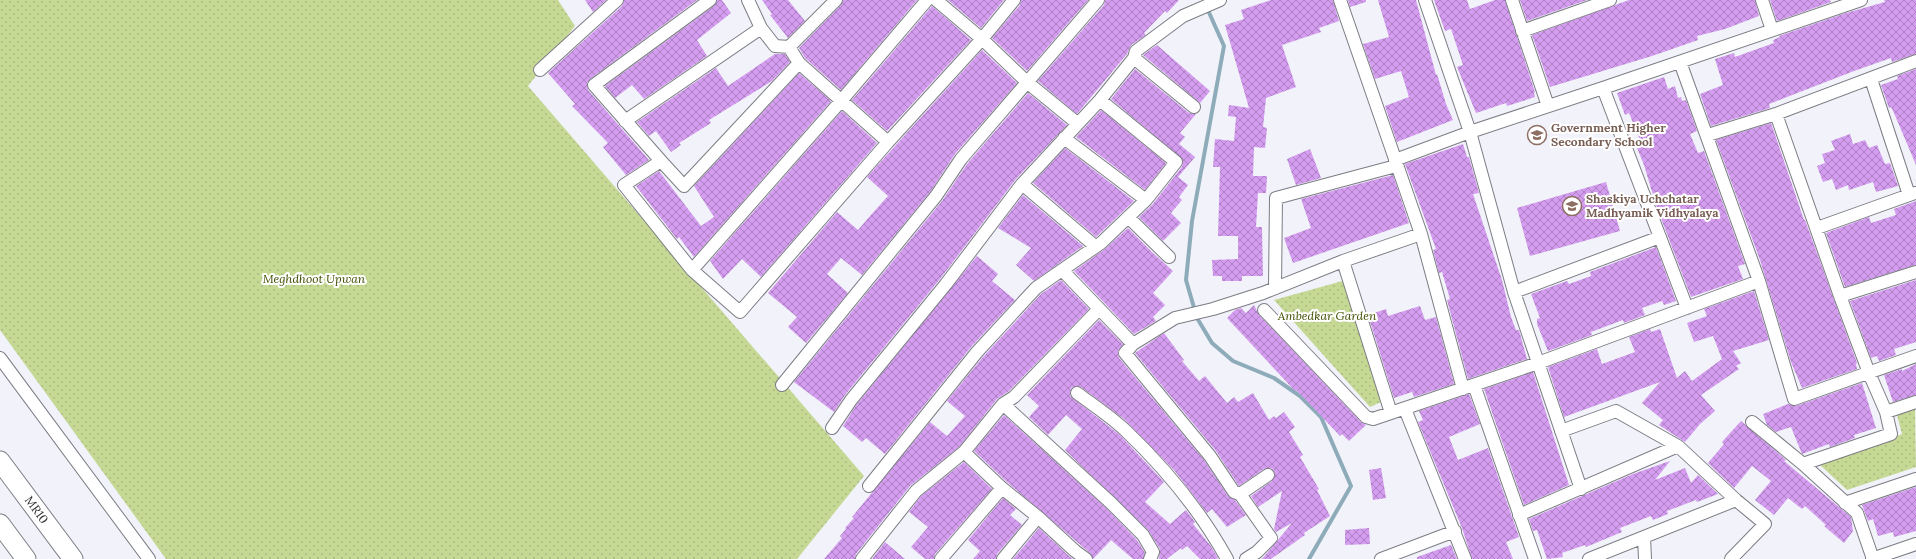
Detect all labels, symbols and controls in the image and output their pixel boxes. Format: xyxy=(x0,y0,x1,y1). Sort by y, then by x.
place label: Government Higher Secondary School xyxy=(1551,120,1666,149)
school or university icon: Government Higher Secondary School xyxy=(1526,124,1548,146)
place label: Shaskiya Uchchatar Madhyamik Vidhyalaya xyxy=(1586,191,1719,220)
school or university icon: Shaskiya Uchchatar Madhyamik Vidhyalaya xyxy=(1561,195,1583,217)
park label: Meghdhoot Upwan xyxy=(263,271,366,286)
park label: Ambedkar Garden xyxy=(1277,308,1377,323)
street label: MR10 xyxy=(22,493,52,526)

